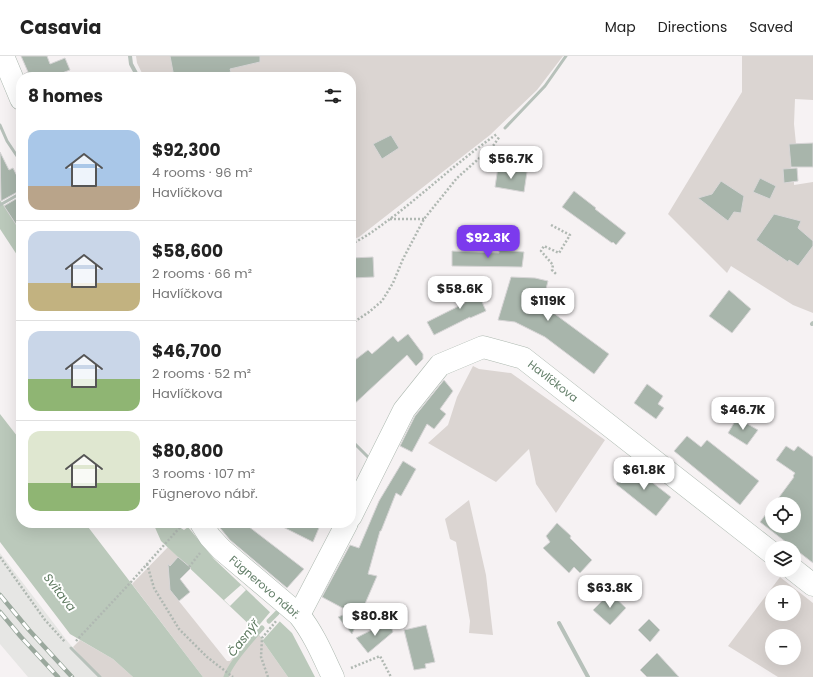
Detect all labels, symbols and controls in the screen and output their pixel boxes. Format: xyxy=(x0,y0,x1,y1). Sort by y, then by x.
text: Casavia xyxy=(20,14,101,41)
text: Map xyxy=(605,17,636,37)
text: Directions xyxy=(658,17,727,37)
text: Saved xyxy=(749,17,793,37)
text: 8 homes xyxy=(28,84,103,108)
icon: filters xyxy=(322,85,344,107)
text: $92,300 xyxy=(152,138,221,162)
icon: home xyxy=(60,146,108,194)
pin: $56.7K xyxy=(478,146,544,180)
text: $56.7K xyxy=(489,149,533,168)
text: 4 rooms · 96 m² xyxy=(152,163,253,182)
text: Havlíčkova xyxy=(152,183,222,202)
pin: $92.3K xyxy=(455,225,521,259)
text: $92.3K xyxy=(466,228,510,247)
text: $58,600 xyxy=(152,239,223,263)
icon: home xyxy=(60,247,108,295)
text: 2 rooms · 66 m² xyxy=(152,264,252,283)
pin: $58.6K xyxy=(427,276,493,310)
text: $58.6K xyxy=(437,279,483,298)
text: Havlíčkova xyxy=(152,284,222,303)
pin: $119K xyxy=(520,288,576,322)
text: $119K xyxy=(530,291,566,310)
text: $46,700 xyxy=(152,339,222,363)
icon: home xyxy=(60,347,108,395)
street label: Havlíčkova xyxy=(525,356,581,406)
text: 2 rooms · 52 m² xyxy=(152,364,251,383)
text: Havlíčkova xyxy=(152,384,222,403)
pin: $46.7K xyxy=(710,397,776,431)
text: $46.7K xyxy=(720,400,766,419)
text: $80,800 xyxy=(152,439,223,463)
icon: home xyxy=(60,447,108,495)
pin: $61.8K xyxy=(611,457,677,491)
text: $61.8K xyxy=(623,460,665,479)
text: 3 rooms · 107 m² xyxy=(152,464,255,483)
text: Fügnerovo nábř. xyxy=(152,484,258,503)
map controls xyxy=(765,497,801,665)
button: locate xyxy=(765,497,801,533)
button: layers xyxy=(765,541,801,577)
street label: Fügnerovo nábř. xyxy=(226,552,304,622)
water label: Svitava xyxy=(40,569,80,615)
pin: $63.8K xyxy=(577,575,643,609)
text: $63.8K xyxy=(587,578,633,597)
button: + xyxy=(765,585,801,621)
pin: $80.8K xyxy=(342,603,408,637)
text: $80.8K xyxy=(352,606,398,625)
water label: Časnýř xyxy=(223,615,264,660)
button: − xyxy=(765,629,801,665)

